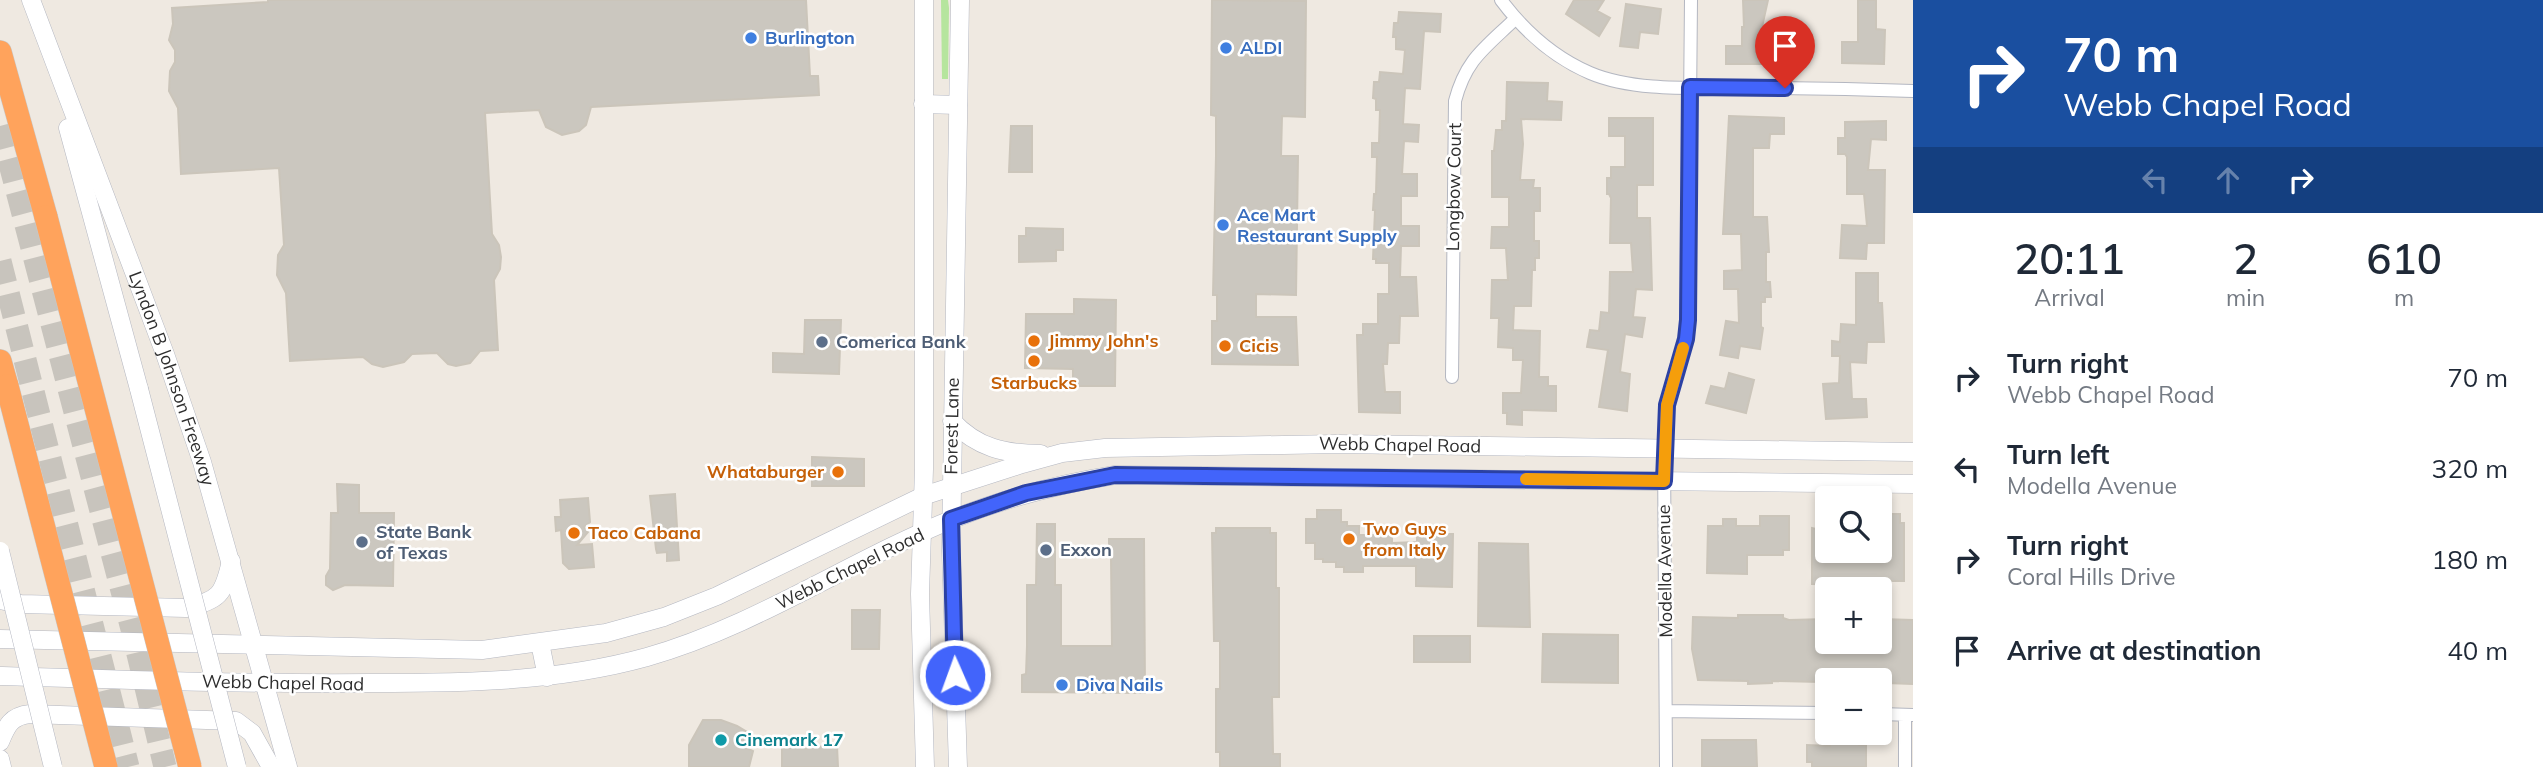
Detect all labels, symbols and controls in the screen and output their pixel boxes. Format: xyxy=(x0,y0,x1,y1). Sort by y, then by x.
pin xyxy=(1755,16,1815,88)
text: 70 m xyxy=(2063,23,2179,84)
place label: Burlington xyxy=(765,26,855,49)
icon: arrive xyxy=(1766,27,1804,65)
icon: right xyxy=(1948,28,2039,119)
marker: Burlington xyxy=(743,30,759,46)
place label: ALDI xyxy=(1240,36,1282,59)
marker: ALDI xyxy=(1218,40,1234,56)
text: Webb Chapel Road xyxy=(2063,84,2352,124)
street label: Longbow Court xyxy=(1441,123,1466,251)
icon: left xyxy=(2136,161,2174,199)
icon: ahead xyxy=(2209,161,2247,199)
icon: right xyxy=(2282,161,2320,199)
place label: Ace Mart Restaurant Supply xyxy=(1237,203,1397,247)
marker: Ace Mart Restaurant Supply xyxy=(1215,217,1231,233)
text: 20:11 xyxy=(2014,232,2125,285)
text: 2 xyxy=(2233,232,2258,285)
text: 610 xyxy=(2366,232,2442,285)
street label: Lyndon B Johnson Freeway xyxy=(124,268,220,489)
text: Arrival xyxy=(2034,283,2105,312)
text: min xyxy=(2226,283,2265,312)
text: m xyxy=(2394,283,2414,312)
place label: Jimmy John's xyxy=(1048,329,1158,352)
place label: Comerica Bank xyxy=(836,330,967,353)
marker: Jimmy John's xyxy=(1026,333,1042,349)
marker: Comerica Bank xyxy=(814,334,830,350)
place label: Cicis xyxy=(1239,334,1279,357)
marker: Cicis xyxy=(1217,338,1233,354)
text: Turn right xyxy=(2007,347,2128,380)
marker: Starbucks xyxy=(1026,353,1042,369)
icon: right xyxy=(1948,359,1986,397)
text: 70 m xyxy=(2447,361,2508,394)
place label: Starbucks xyxy=(991,371,1077,394)
street label: Forest Lane xyxy=(939,377,964,475)
text: Webb Chapel Road xyxy=(2007,380,2215,409)
street label: Webb Chapel Road xyxy=(1319,432,1481,457)
text: Turn left xyxy=(2007,438,2109,471)
icon: left xyxy=(1948,450,1986,488)
text: 320 m xyxy=(2432,452,2508,485)
place label: Whataburger xyxy=(707,460,825,483)
marker: Whataburger xyxy=(830,464,846,480)
text: Modella Avenue xyxy=(2007,471,2177,500)
map controls xyxy=(1815,486,1892,745)
button: search xyxy=(1815,486,1892,563)
street label: Modella Avenue xyxy=(1652,504,1677,638)
place label: Two Guys from Italy xyxy=(1363,517,1447,561)
place label: State Bank of Texas xyxy=(376,520,472,564)
place label: Taco Cabana xyxy=(588,521,701,544)
street label: Webb Chapel Road xyxy=(772,523,928,614)
marker: Taco Cabana xyxy=(566,525,582,541)
text: Turn right xyxy=(2007,529,2128,562)
marker: Two Guys from Italy xyxy=(1341,531,1357,547)
marker: State Bank of Texas xyxy=(354,534,370,550)
place label: Exxon xyxy=(1060,538,1112,561)
icon: right xyxy=(1948,541,1986,579)
marker: Exxon xyxy=(1038,542,1054,558)
text: 180 m xyxy=(2432,543,2508,576)
text: Coral Hills Drive xyxy=(2007,562,2176,591)
button: + xyxy=(1815,577,1892,654)
icon: arrive xyxy=(1948,632,1986,670)
text: Arrive at destination xyxy=(2007,634,2262,667)
text: 40 m xyxy=(2447,634,2508,667)
position arrow xyxy=(918,638,992,712)
button: − xyxy=(1815,668,1892,745)
street label: Webb Chapel Road xyxy=(202,670,364,695)
place label: Diva Nails xyxy=(1076,673,1163,696)
marker: Diva Nails xyxy=(1054,677,1070,693)
place label: Cinemark 17 xyxy=(735,728,844,751)
marker: Cinemark 17 xyxy=(713,732,729,748)

